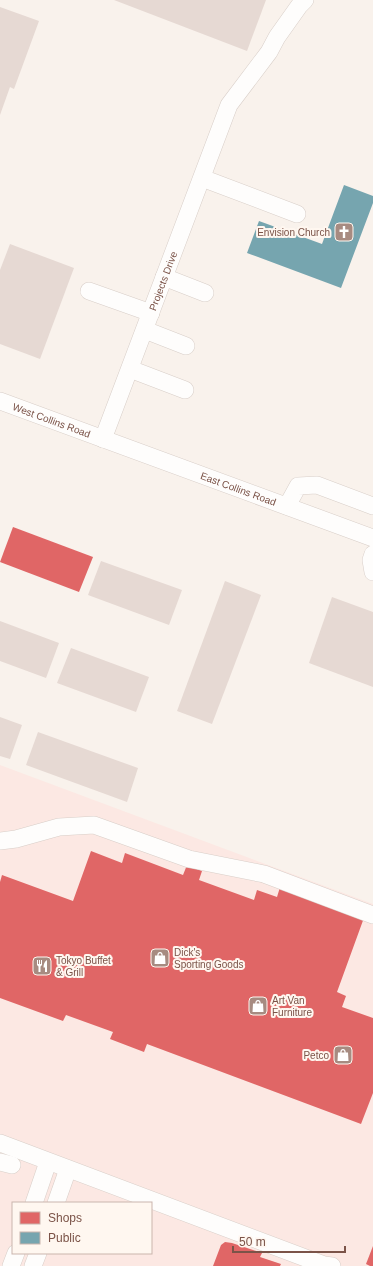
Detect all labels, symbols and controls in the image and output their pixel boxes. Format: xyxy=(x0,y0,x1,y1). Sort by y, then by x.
church icon: Envision Church xyxy=(333,221,355,243)
place label: Envision Church xyxy=(257,227,330,238)
street label: Projects Drive xyxy=(147,249,179,312)
street label: West Collins Road xyxy=(11,401,92,439)
street label: East Collins Road xyxy=(199,470,278,507)
shop icon: Dick's Sporting Goods xyxy=(149,947,171,969)
place label: Dick's Sporting Goods xyxy=(174,947,244,970)
restaurant icon: Tokyo Buffet & Grill xyxy=(31,955,53,977)
place label: Tokyo Buffet & Grill xyxy=(56,955,111,978)
shop icon: Art Van Furniture xyxy=(247,995,269,1017)
place label: Art Van Furniture xyxy=(272,995,312,1018)
shop icon: Petco xyxy=(332,1044,354,1066)
place label: Petco xyxy=(303,1050,329,1061)
legend xyxy=(12,1202,152,1254)
text: Shops xyxy=(48,1211,82,1225)
scale bar xyxy=(233,1228,345,1254)
text: Public xyxy=(48,1231,81,1245)
text: 50 m xyxy=(239,1235,266,1249)

